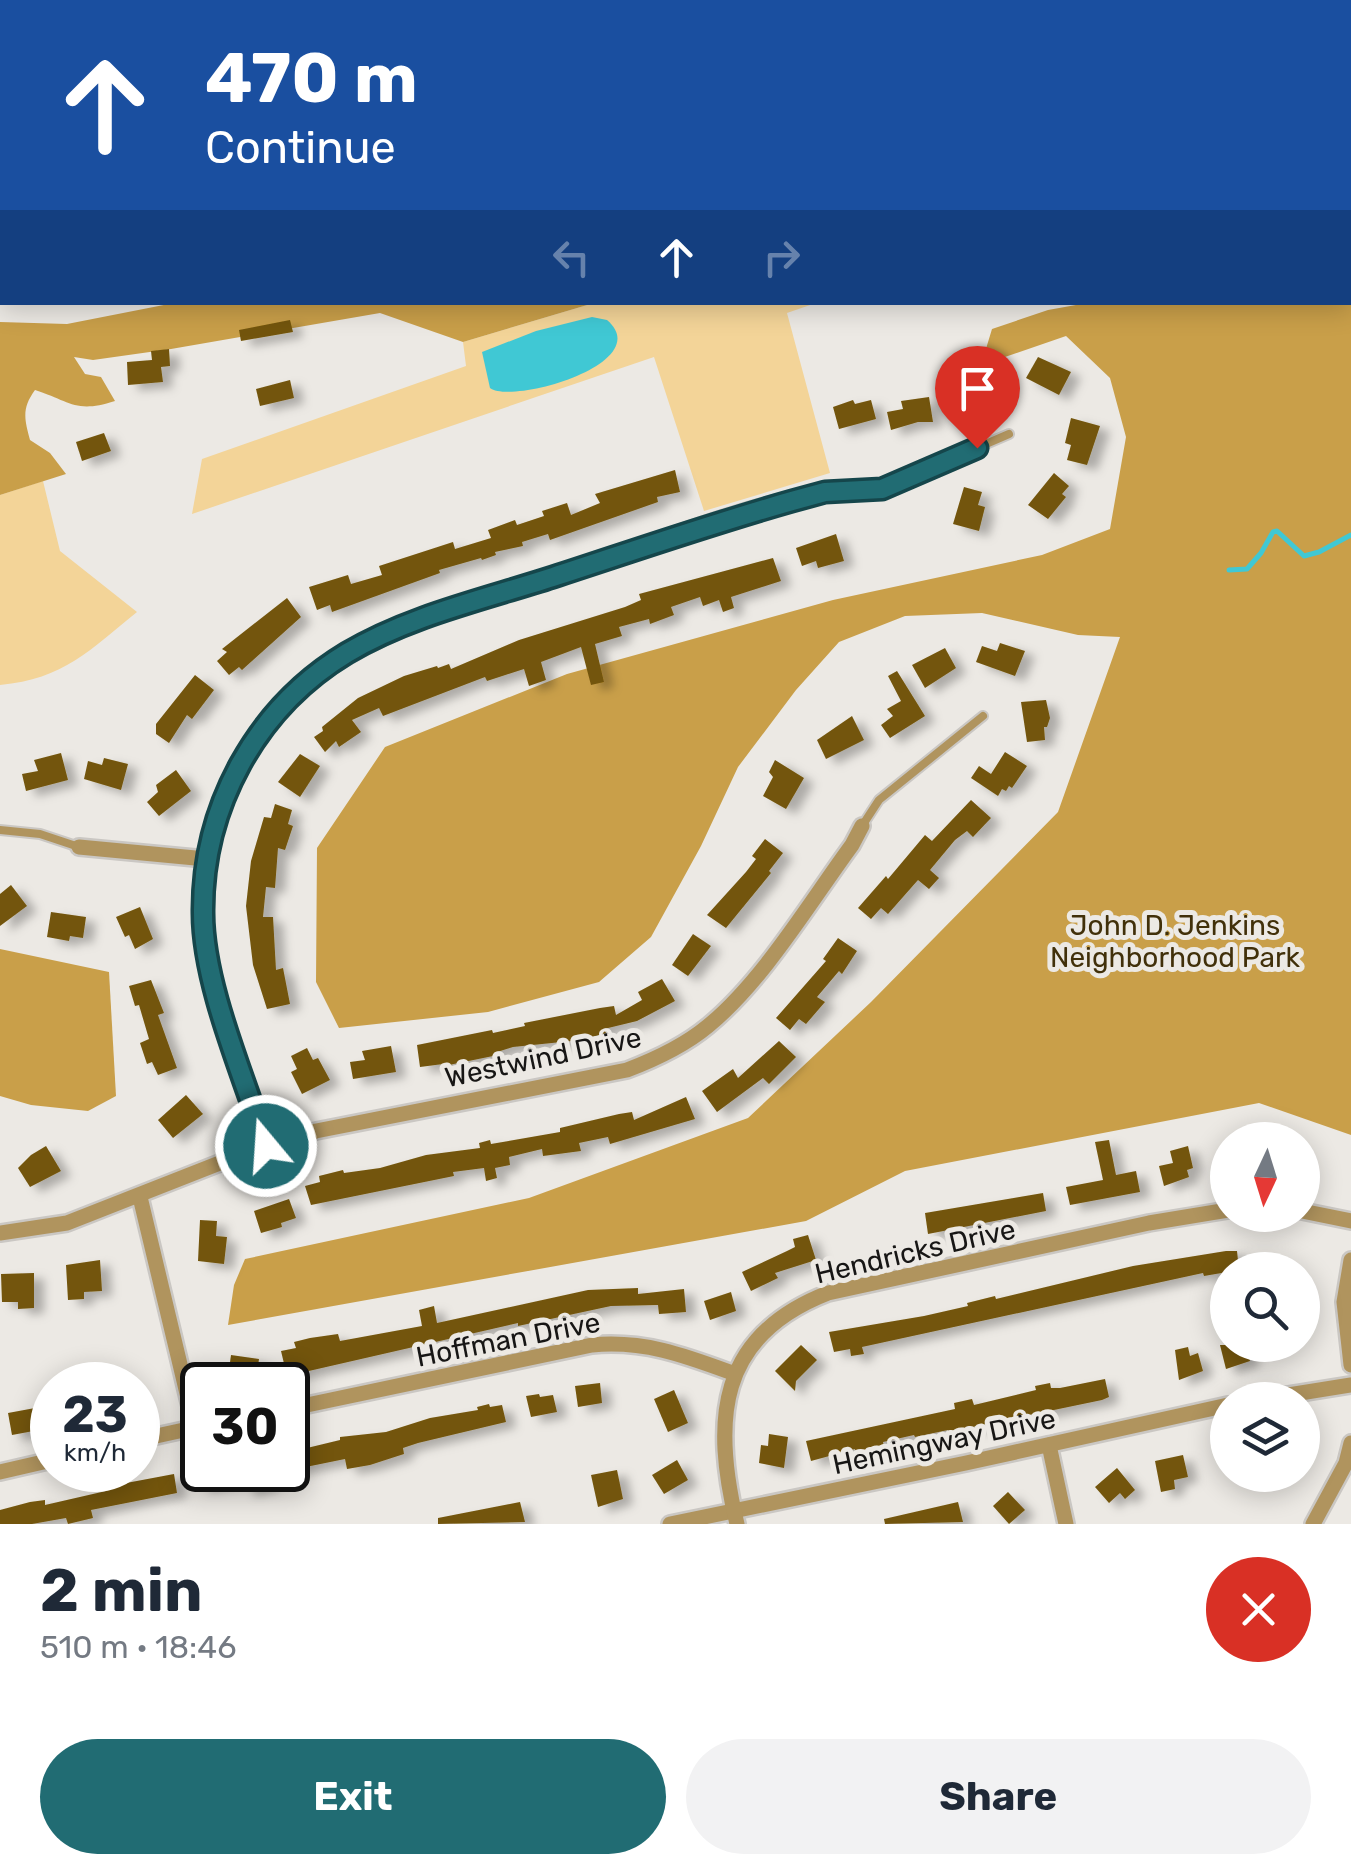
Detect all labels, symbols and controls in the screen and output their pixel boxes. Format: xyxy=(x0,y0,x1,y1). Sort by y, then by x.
text: 470 m xyxy=(205,37,418,120)
icon: ahead xyxy=(40,40,170,170)
text: Continue xyxy=(205,121,396,174)
icon: left xyxy=(544,230,599,285)
icon: ahead xyxy=(649,230,704,285)
icon: right xyxy=(754,230,809,285)
pin xyxy=(935,346,1020,449)
icon: arrive xyxy=(950,361,1005,416)
park label: John D. Jenkins Neighborhood Park xyxy=(1050,909,1301,974)
street label: Westwind Drive xyxy=(442,1021,644,1094)
position arrow xyxy=(214,1094,318,1198)
north arrow xyxy=(1210,1122,1320,1232)
map controls xyxy=(1210,1122,1320,1492)
street label: Hendricks Drive xyxy=(812,1212,1019,1291)
button: search xyxy=(1210,1252,1320,1362)
street label: Hoffman Drive xyxy=(413,1305,603,1374)
speed limit sign: 30 xyxy=(180,1362,310,1492)
button: layers xyxy=(1210,1382,1320,1492)
text: 23 xyxy=(62,1385,128,1445)
street label: Hemingway Drive xyxy=(830,1402,1059,1481)
text: km/h xyxy=(64,1438,126,1467)
text: 2 min xyxy=(40,1555,202,1626)
button: close xyxy=(1206,1557,1311,1662)
text: 510 m · 18:46 xyxy=(40,1628,236,1666)
button: Exit xyxy=(40,1739,666,1854)
button: Share xyxy=(686,1739,1311,1854)

